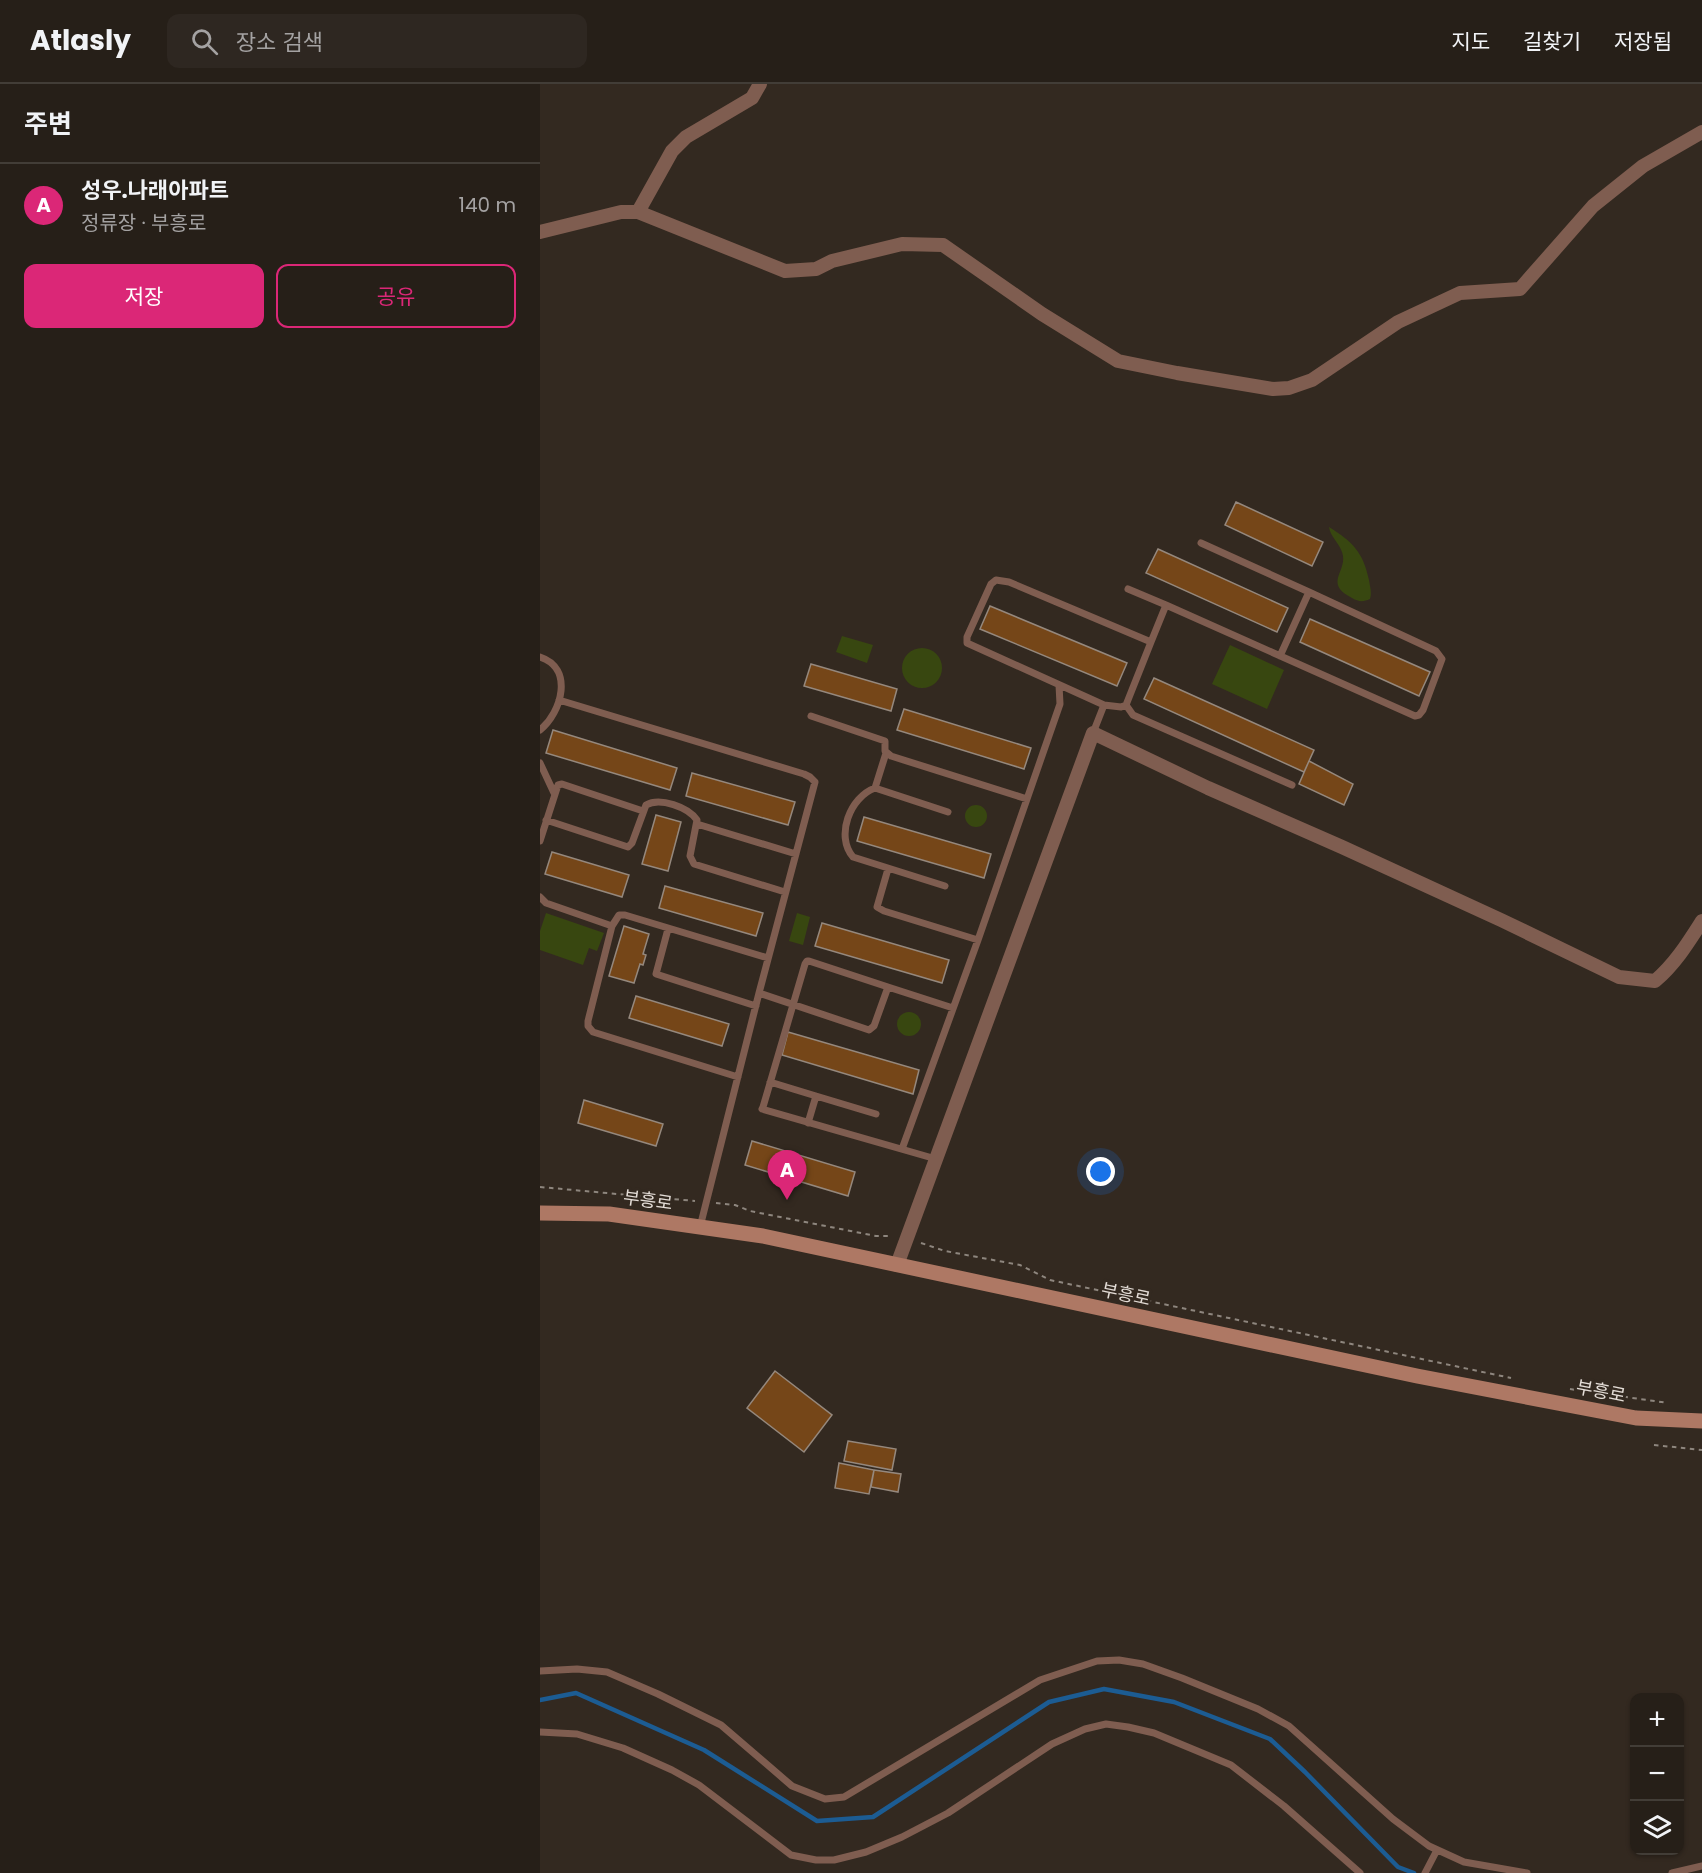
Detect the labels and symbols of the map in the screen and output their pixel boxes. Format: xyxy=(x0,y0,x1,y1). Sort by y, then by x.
pin: A xyxy=(768,1150,806,1200)
your location xyxy=(1086,1157,1115,1186)
street label: 부흥로 xyxy=(622,1184,674,1216)
street label: 부흥로 xyxy=(1099,1277,1153,1311)
street label: 부흥로 xyxy=(1574,1374,1628,1408)

